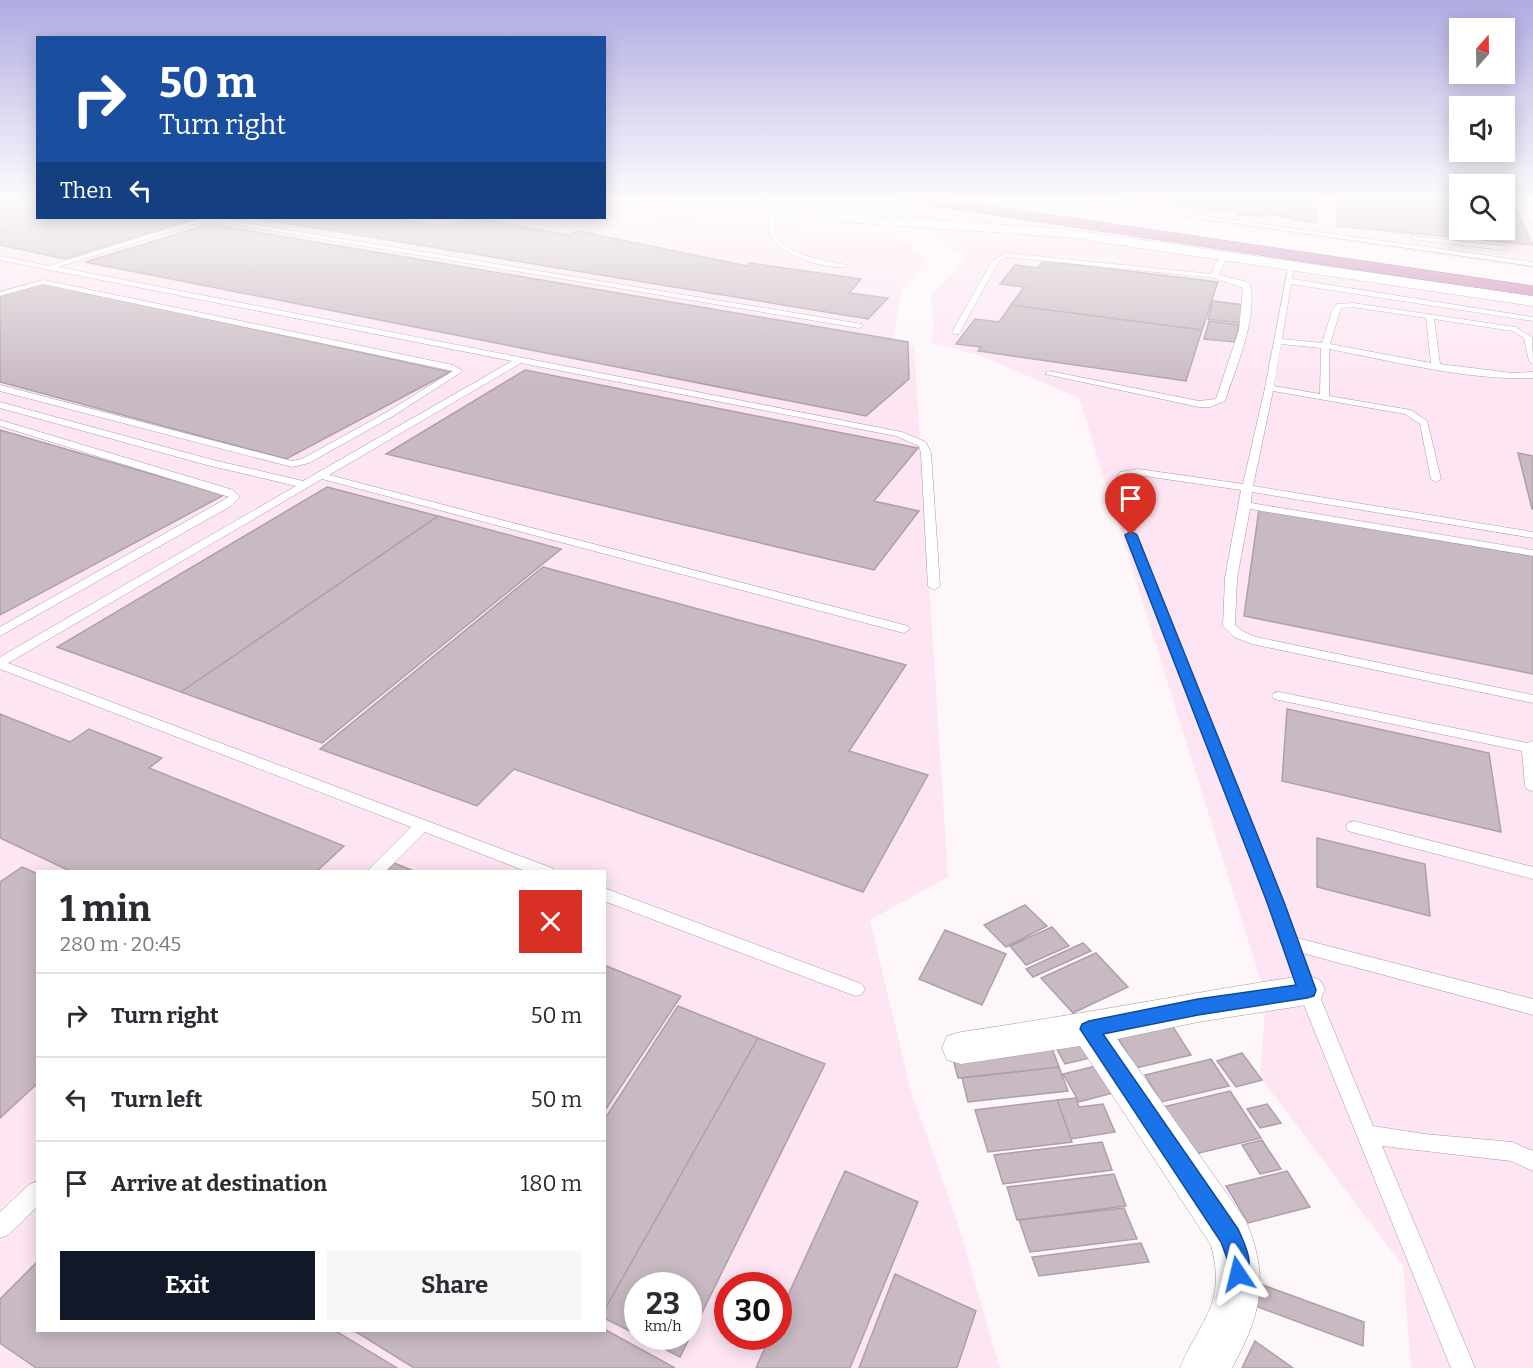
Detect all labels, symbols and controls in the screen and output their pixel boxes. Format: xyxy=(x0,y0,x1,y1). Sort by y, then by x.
north arrow xyxy=(1449,18,1515,84)
map controls xyxy=(1449,18,1515,240)
text: 50 m xyxy=(159,58,256,108)
icon: right xyxy=(60,60,138,138)
button: sound xyxy=(1449,96,1515,162)
text: Turn right xyxy=(159,109,286,141)
icon: left xyxy=(124,174,157,207)
button: search xyxy=(1449,174,1515,240)
text: Then xyxy=(60,177,112,204)
pin xyxy=(1105,473,1156,535)
icon: arrive xyxy=(1114,482,1147,515)
text: 1 min xyxy=(60,887,151,931)
button: close xyxy=(519,890,582,953)
text: 280 m · 20:45 xyxy=(60,932,181,956)
icon: right xyxy=(60,999,93,1032)
text: Turn right xyxy=(111,1002,219,1029)
text: 50 m xyxy=(531,1002,582,1029)
icon: left xyxy=(60,1083,93,1116)
text: Turn left xyxy=(111,1086,203,1113)
text: 50 m xyxy=(531,1086,582,1113)
icon: arrive xyxy=(60,1167,93,1200)
text: Arrive at destination xyxy=(111,1170,327,1197)
text: 180 m xyxy=(520,1170,582,1197)
position arrow xyxy=(1206,1242,1270,1306)
button: Exit xyxy=(60,1251,315,1320)
button: Share xyxy=(327,1251,582,1320)
speed limit sign: 30 xyxy=(714,1272,792,1350)
text: 23 xyxy=(646,1286,680,1322)
text: km/h xyxy=(644,1317,682,1335)

